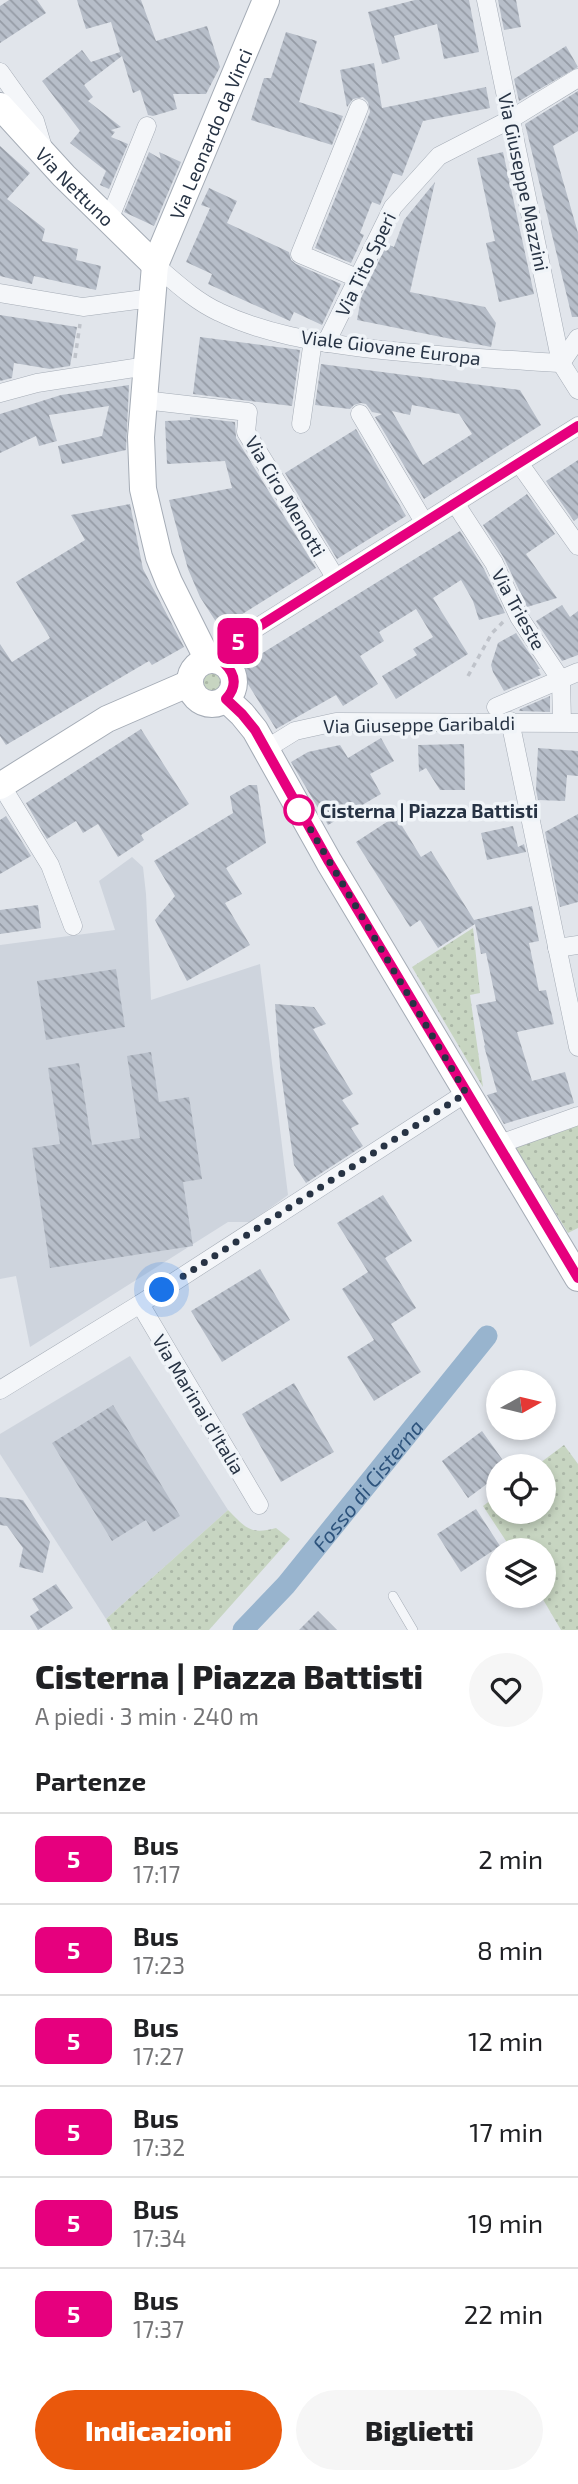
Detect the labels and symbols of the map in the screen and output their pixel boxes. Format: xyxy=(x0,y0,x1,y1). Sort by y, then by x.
street label: Via Leonardo da Vinci xyxy=(164,45,256,223)
street label: Via Giuseppe Mazzini xyxy=(494,91,554,273)
street label: Via Nettuno xyxy=(31,142,119,230)
street label: Via Tito Speri xyxy=(330,208,400,320)
street label: Viale Giovane Europa xyxy=(300,325,482,369)
street label: Via Ciro Menotti xyxy=(241,431,331,561)
street label: Via Trieste xyxy=(487,564,551,654)
line badge: 5 xyxy=(215,618,261,664)
street label: Via Giuseppe Garibaldi xyxy=(323,711,515,737)
marker: Cisterna | Piazza Battisti xyxy=(284,795,314,825)
place label: Cisterna | Piazza Battisti xyxy=(320,799,538,822)
your location xyxy=(144,1272,179,1307)
street label: Via Marinai d'Italia xyxy=(148,1330,250,1478)
north arrow xyxy=(486,1370,556,1440)
water label: Fosso di Cisterna xyxy=(306,1414,427,1556)

